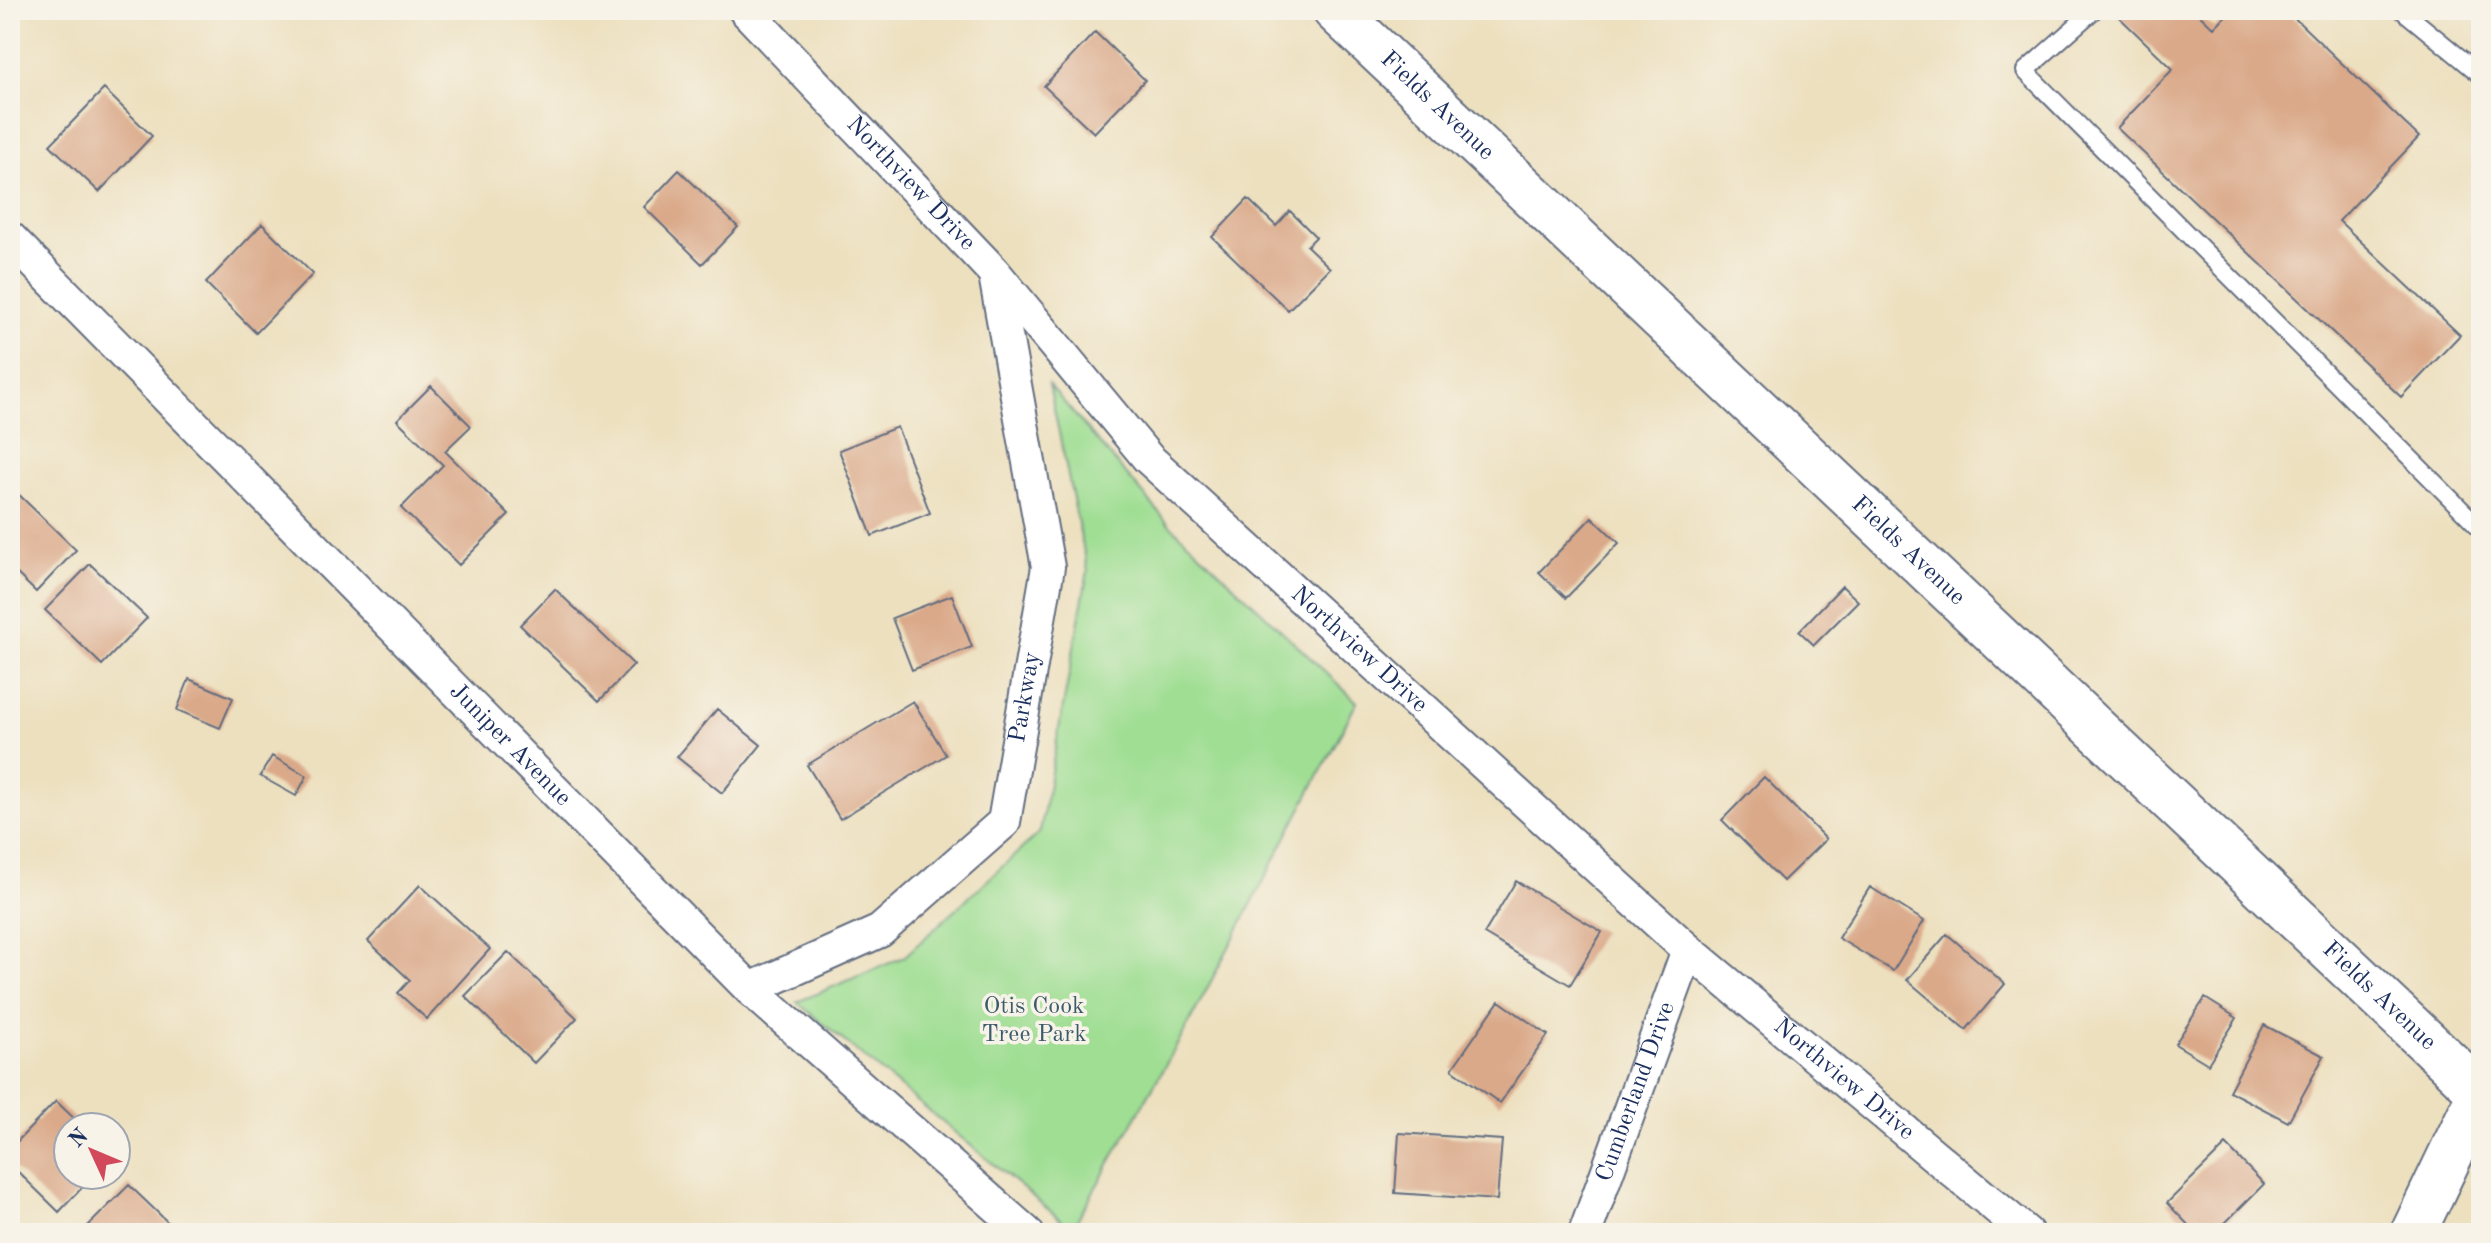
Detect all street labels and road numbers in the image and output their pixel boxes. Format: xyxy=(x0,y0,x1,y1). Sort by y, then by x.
street label: Fields Avenue xyxy=(1375,47,1498,165)
street label: Northview Drive xyxy=(841,112,979,256)
street label: Fields Avenue xyxy=(1846,492,1969,610)
street label: Northview Drive xyxy=(1286,582,1431,718)
street label: Parkway xyxy=(1006,650,1045,744)
street label: Juniper Avenue xyxy=(444,679,575,811)
street label: Fields Avenue xyxy=(2317,937,2440,1055)
street label: Cumberland Drive xyxy=(1593,999,1680,1185)
street label: Northview Drive xyxy=(1769,1015,1918,1145)

